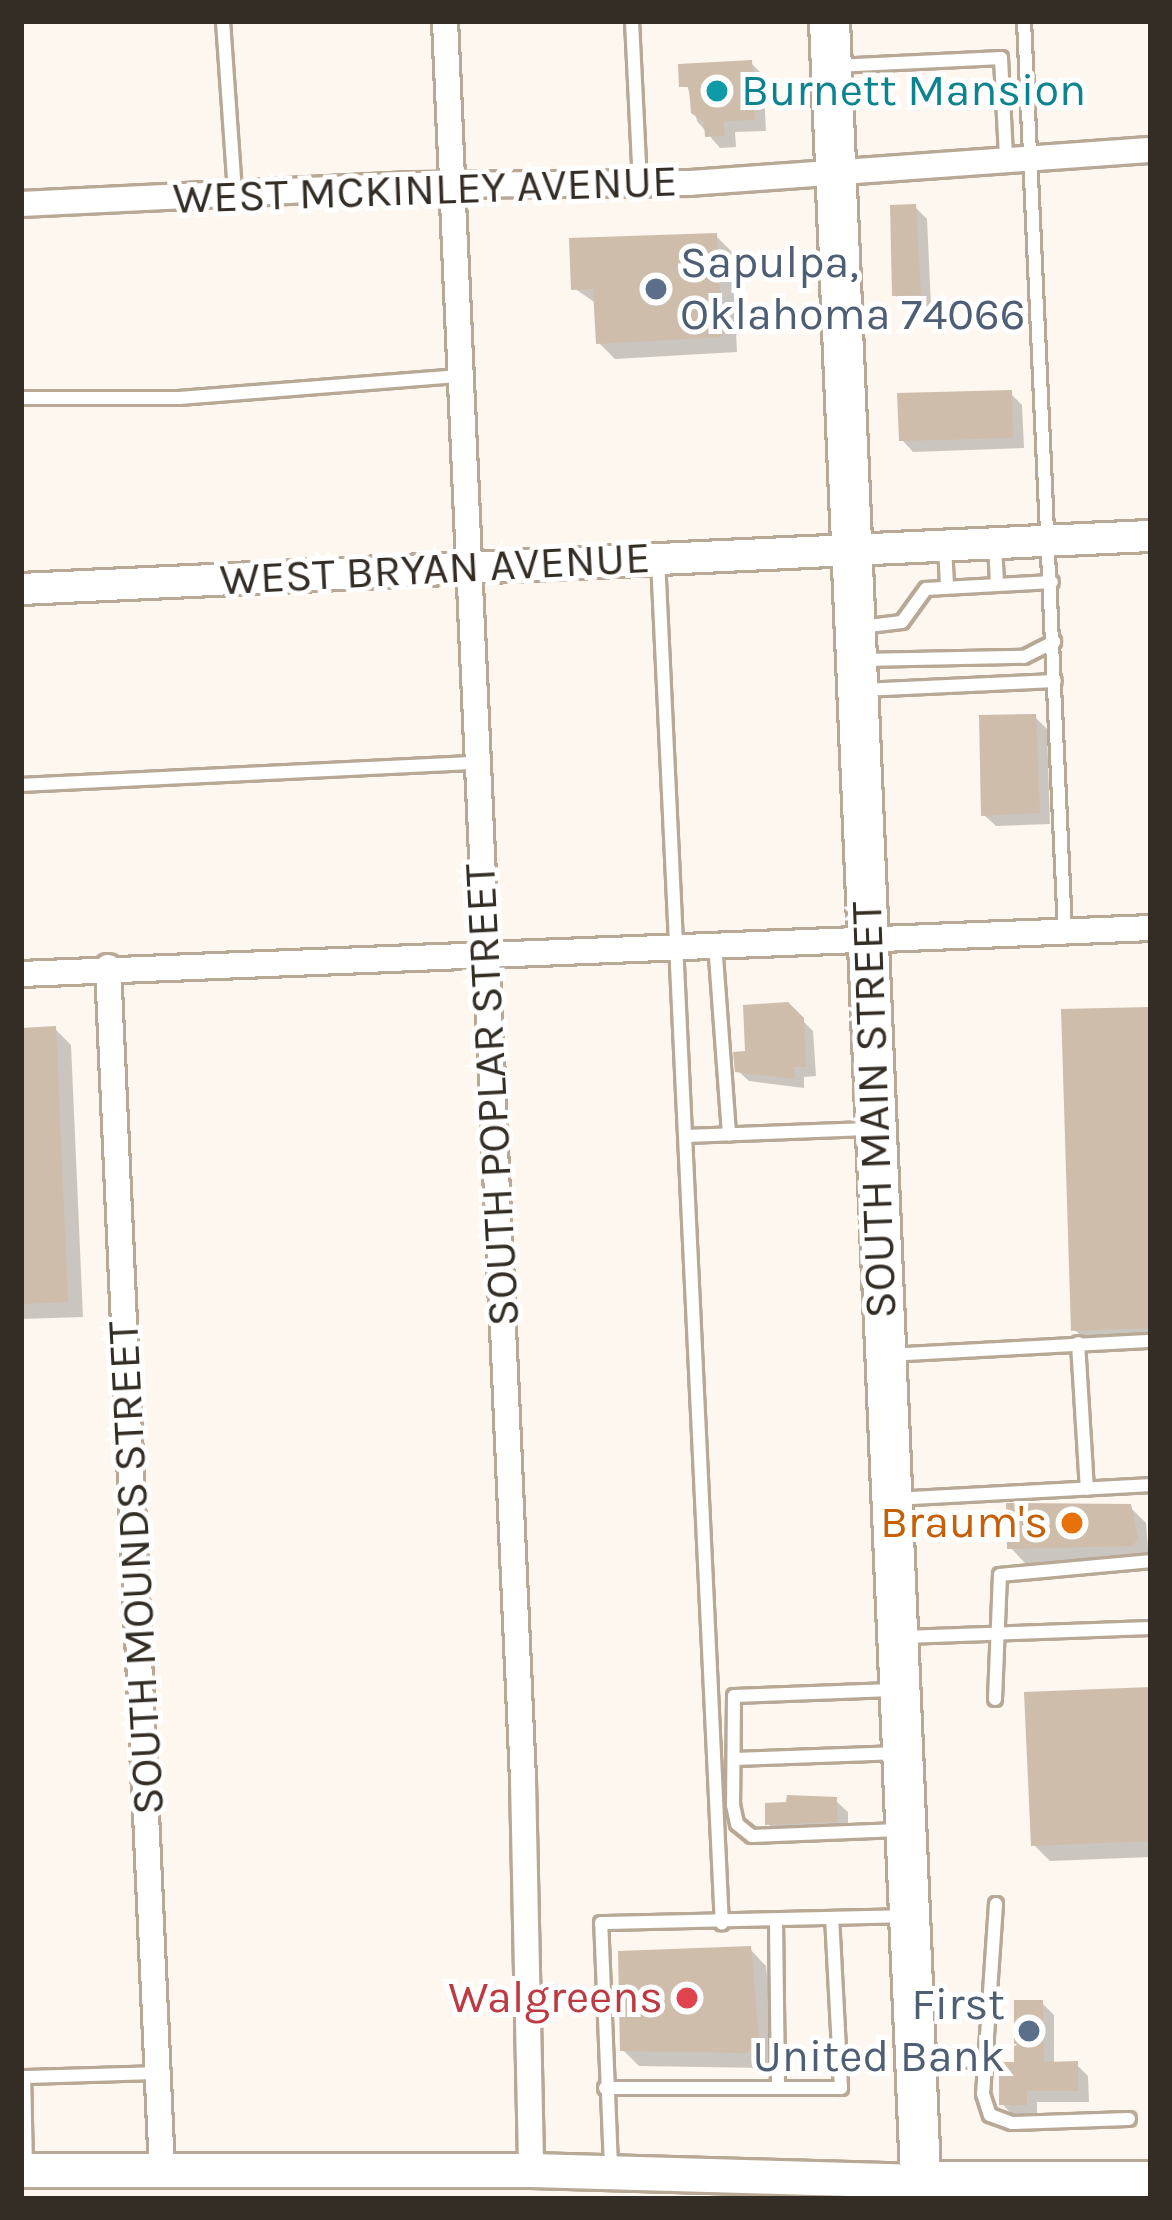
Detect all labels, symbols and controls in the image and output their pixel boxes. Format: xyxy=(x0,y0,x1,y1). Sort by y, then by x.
place label: Burnett Mansion xyxy=(741,64,1086,118)
marker: Burnett Mansion xyxy=(704,78,730,104)
street label: WEST MCKINLEY AVENUE xyxy=(172,154,678,226)
place label: Sapulpa, Oklahoma 74066 xyxy=(680,236,1026,342)
marker: Sapulpa, Oklahoma 74066 xyxy=(643,276,669,302)
street label: WEST BRYAN AVENUE xyxy=(218,531,652,607)
street label: SOUTH POPLAR STREET xyxy=(453,862,531,1328)
street label: SOUTH MAIN STREET xyxy=(840,901,908,1319)
street label: SOUTH MOUNDS STREET xyxy=(96,1320,176,1816)
place label: Braum's xyxy=(880,1496,1048,1550)
marker: Braum's xyxy=(1059,1510,1085,1536)
place label: Walgreens xyxy=(448,1971,663,2025)
place label: First United Bank xyxy=(752,1978,1005,2084)
marker: Walgreens xyxy=(674,1985,700,2011)
marker: First United Bank xyxy=(1016,2018,1042,2044)

